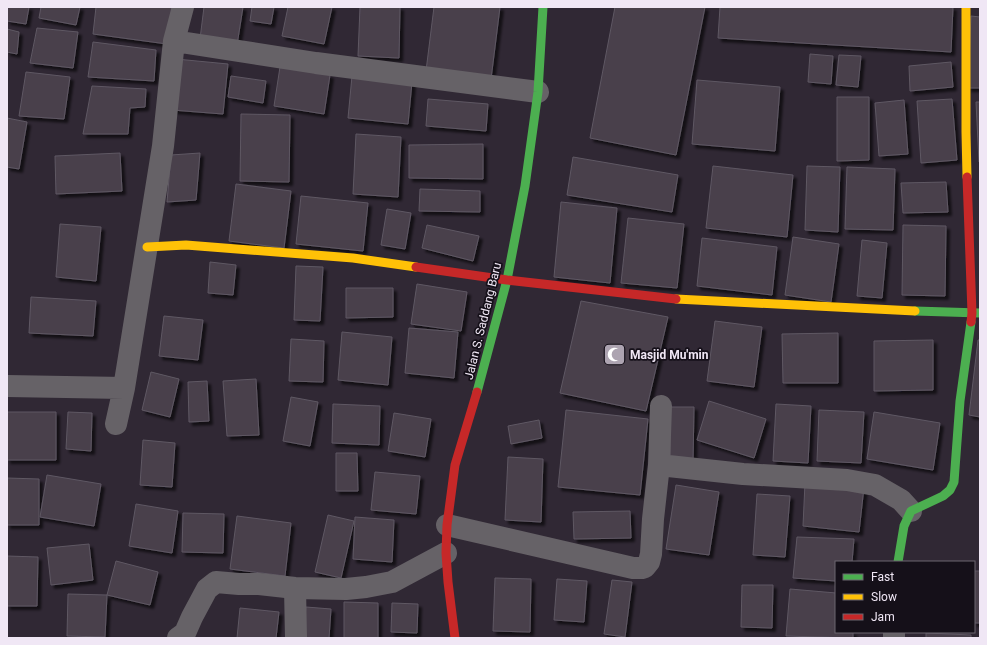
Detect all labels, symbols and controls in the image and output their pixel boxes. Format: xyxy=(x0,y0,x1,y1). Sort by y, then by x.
street label: Jalan S. Saddang Baru xyxy=(462,261,504,381)
mosque icon: Masjid Mu'min xyxy=(601,342,627,368)
place label: Masjid Mu'min xyxy=(630,348,709,362)
legend xyxy=(835,561,975,633)
text: Fast xyxy=(871,570,894,584)
text: Slow xyxy=(871,590,897,604)
text: Jam xyxy=(871,610,895,624)

